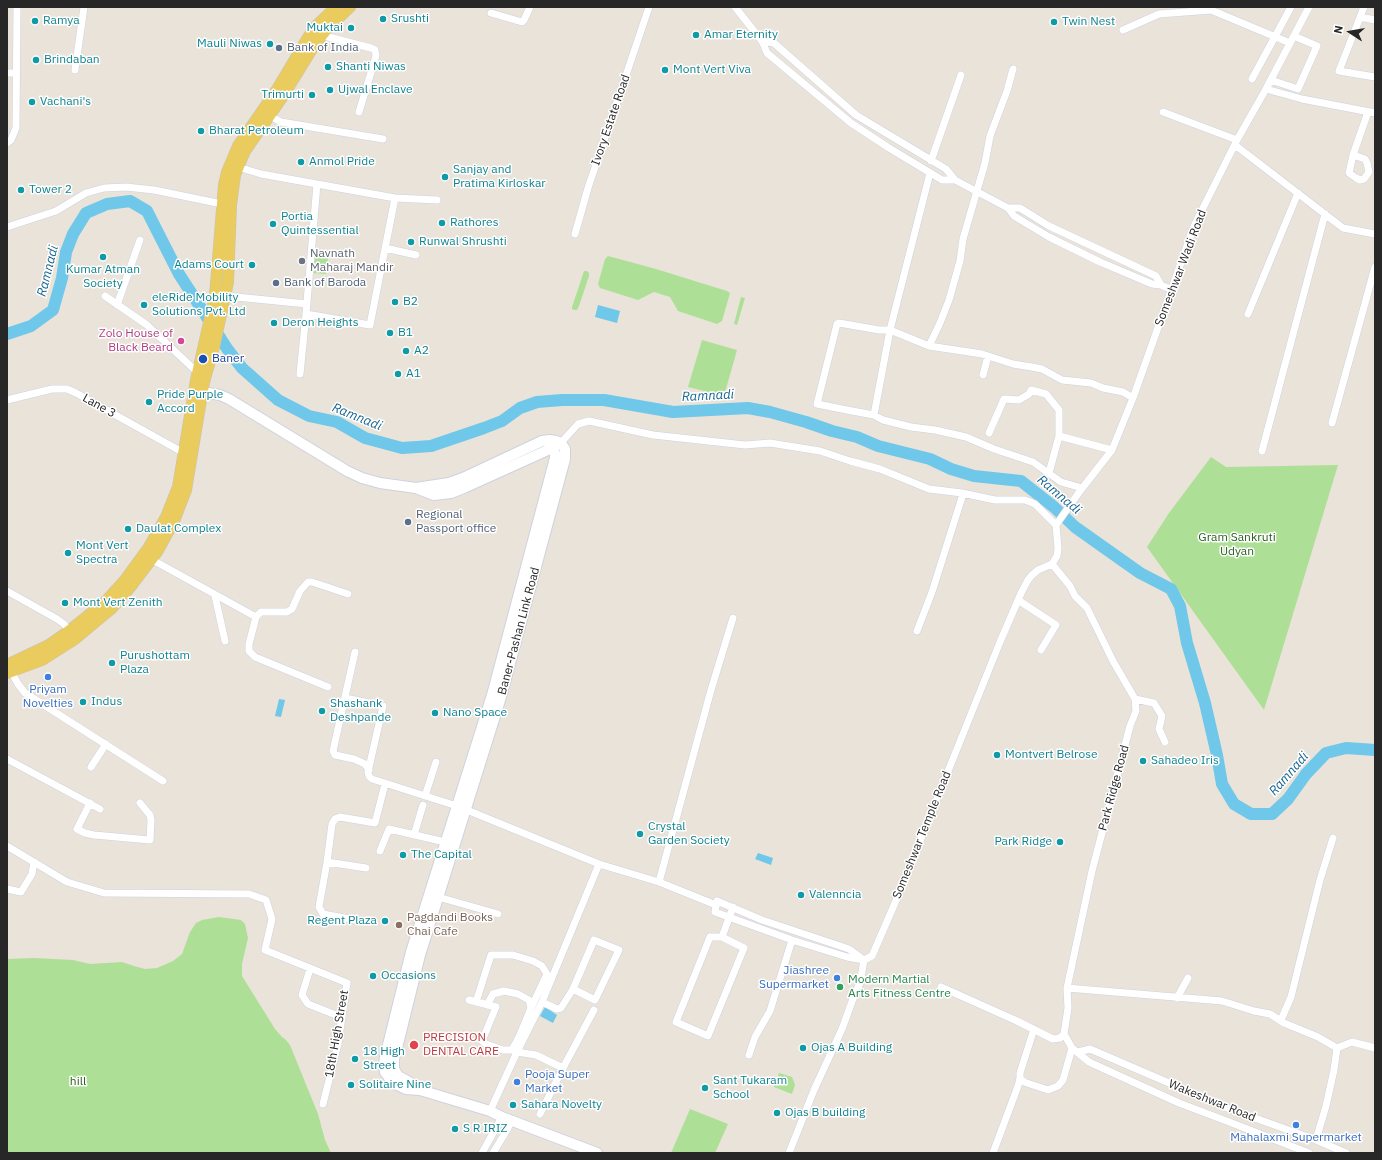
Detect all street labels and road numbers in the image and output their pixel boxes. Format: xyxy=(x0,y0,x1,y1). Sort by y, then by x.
street label: Ivory Estate Road xyxy=(589,73,633,167)
street label: Someshwar Wadi Road xyxy=(1152,208,1210,328)
street label: Lane 3 xyxy=(80,391,118,421)
street label: Baner-Pashan Link Road xyxy=(495,566,543,696)
street label: Park Ridge Road xyxy=(1096,744,1132,832)
street label: Someshwar Temple Road xyxy=(890,769,954,901)
street label: 18th High Street xyxy=(322,989,352,1079)
street label: Wakeshwar Road xyxy=(1166,1077,1258,1125)

